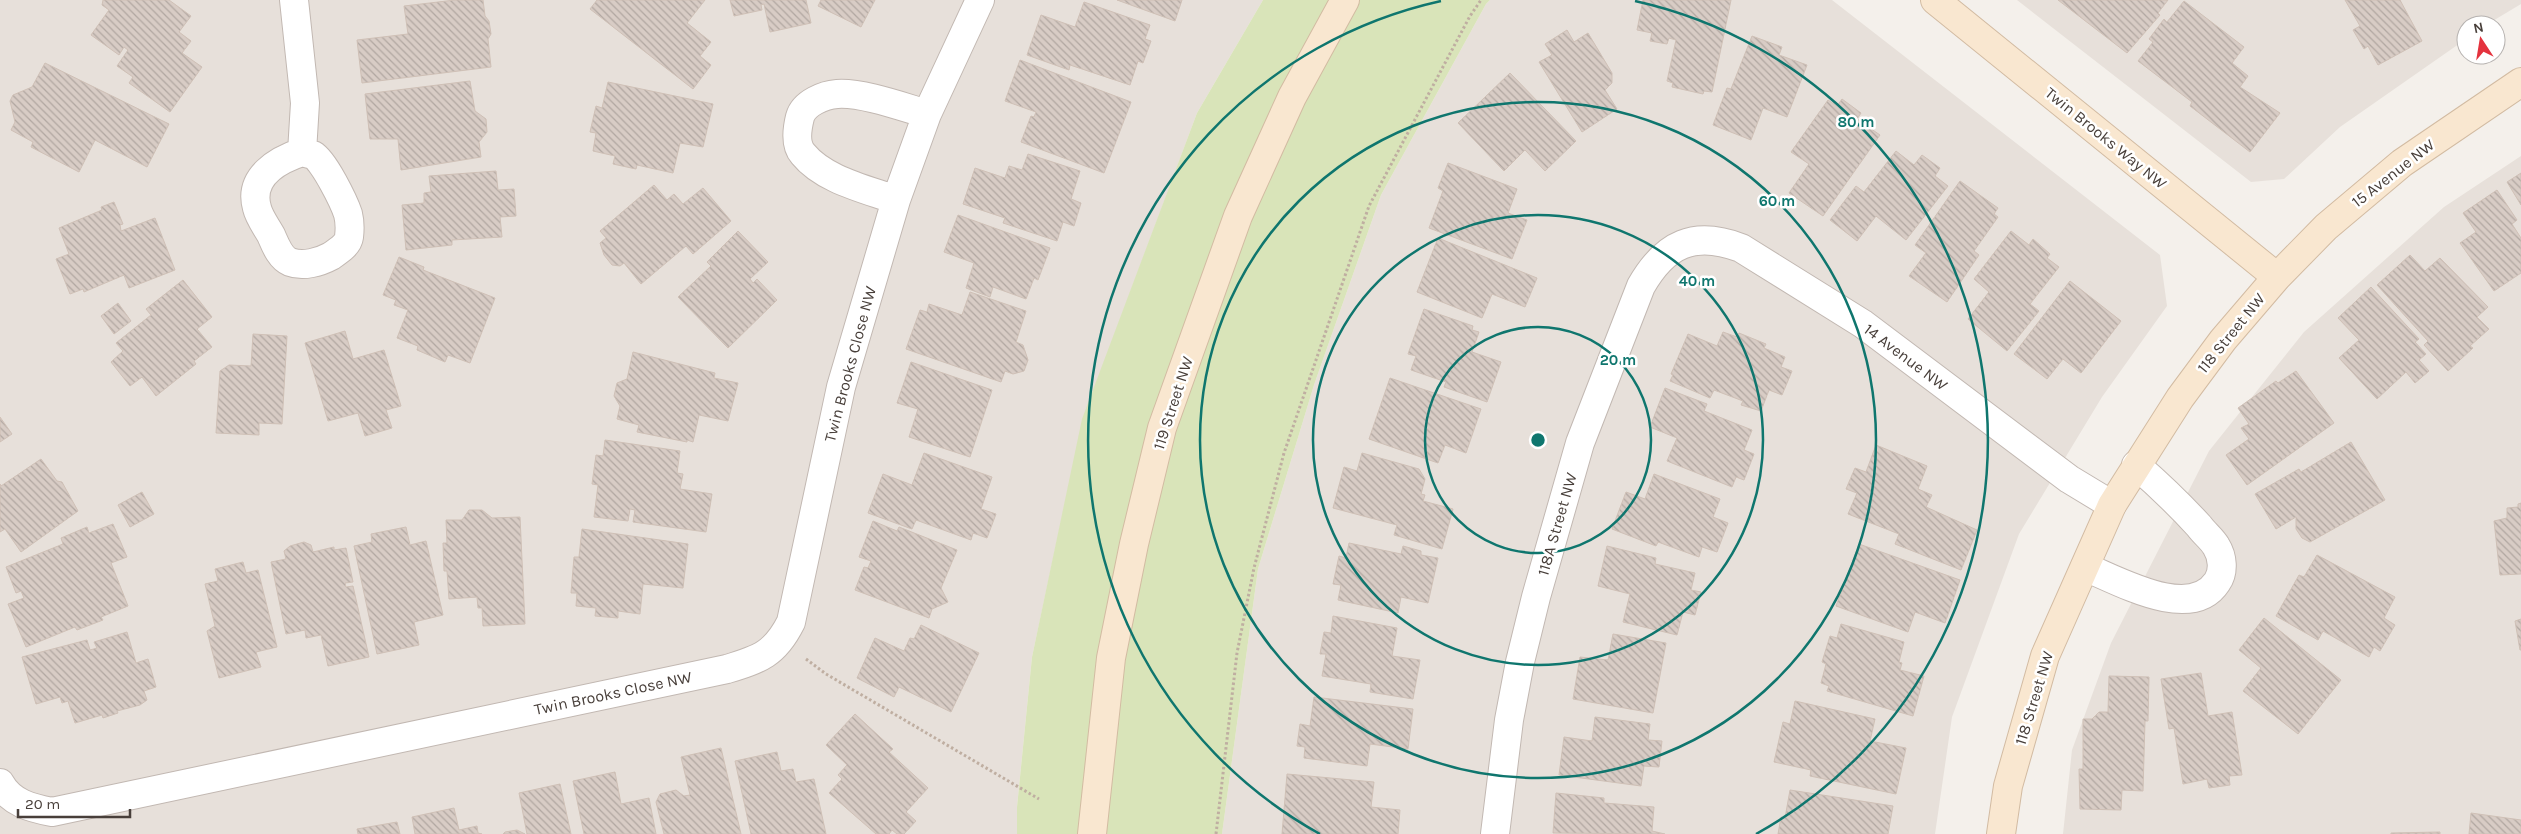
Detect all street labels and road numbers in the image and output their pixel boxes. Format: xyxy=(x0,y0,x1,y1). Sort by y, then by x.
street label: Twin Brooks Way NW xyxy=(2041,83,2171,193)
street label: 15 Avenue NW xyxy=(2348,134,2439,211)
street label: Twin Brooks Close NW xyxy=(820,283,880,444)
street label: 118 Street NW xyxy=(2193,289,2269,377)
street label: 14 Avenue NW xyxy=(1860,319,1952,395)
street label: 119 Street NW xyxy=(1149,353,1197,452)
street label: 118A Street NW xyxy=(1533,470,1581,578)
street label: 118 Street NW xyxy=(2011,648,2057,747)
street label: Twin Brooks Close NW xyxy=(532,667,694,719)

